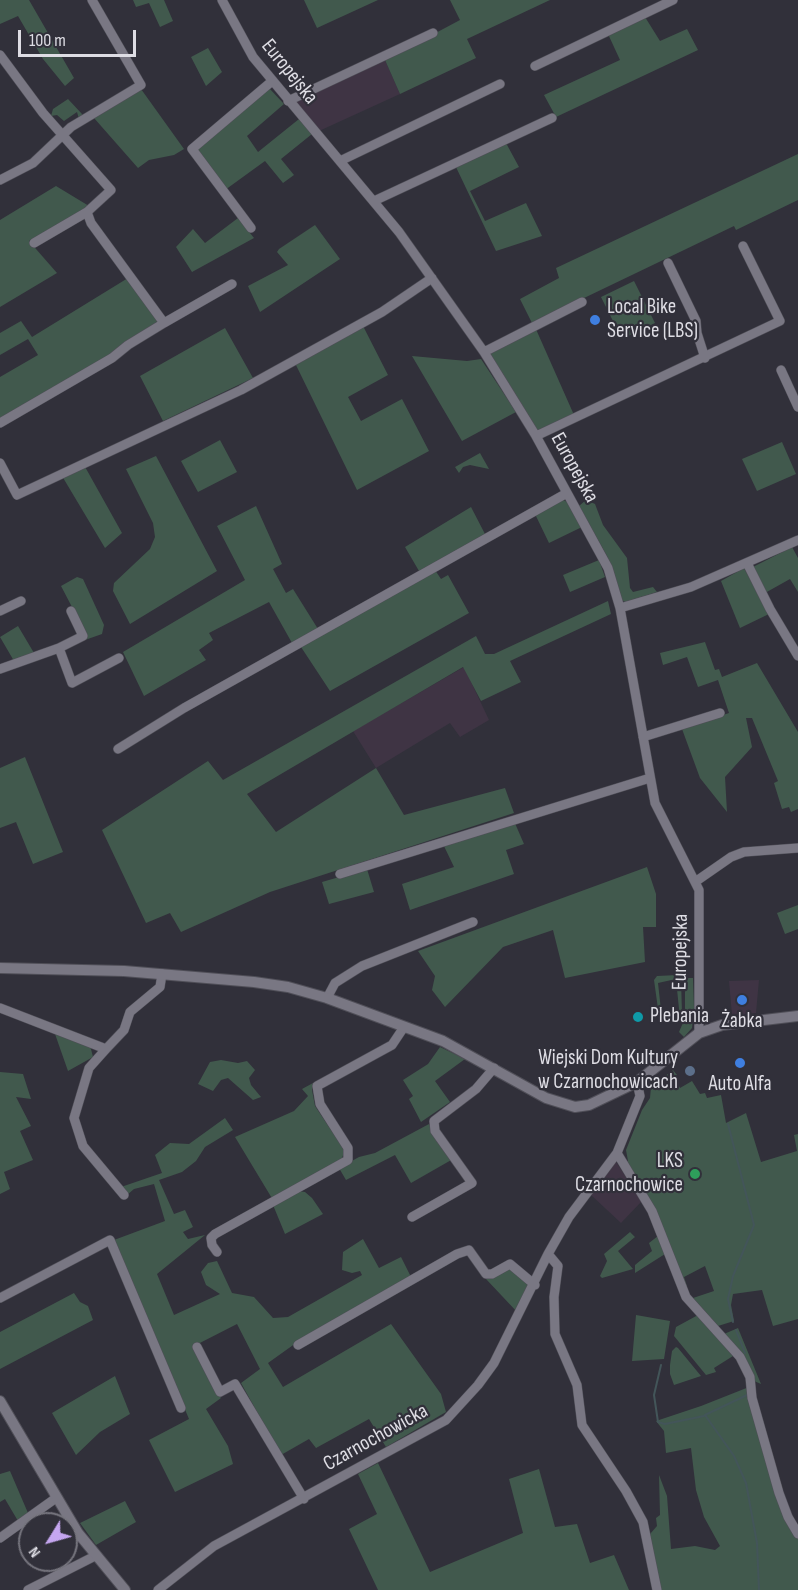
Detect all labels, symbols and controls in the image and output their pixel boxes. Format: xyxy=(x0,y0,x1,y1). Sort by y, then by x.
scale bar xyxy=(21,18,140,56)
text: 100 m xyxy=(29,30,66,51)
street label: Europejska xyxy=(255,34,323,110)
place label: Local Bike Service (LBS) xyxy=(607,295,698,345)
marker: Local Bike Service (LBS) xyxy=(588,313,602,327)
street label: Europejska xyxy=(544,428,604,508)
street label: Europejska xyxy=(668,914,694,990)
marker: Żabka xyxy=(735,993,749,1007)
place label: Plebania xyxy=(650,1004,709,1030)
place label: Żabka xyxy=(721,1009,763,1035)
marker: Plebania xyxy=(631,1010,645,1024)
place label: Wiejski Dom Kultury w Czarnochowicach xyxy=(538,1046,678,1096)
marker: Auto Alfa xyxy=(733,1056,747,1070)
marker: Wiejski Dom Kultury w Czarnochowicach xyxy=(683,1064,697,1078)
place label: Auto Alfa xyxy=(708,1072,772,1098)
place label: LKS Czarnochowice xyxy=(575,1149,683,1199)
marker: LKS Czarnochowice xyxy=(688,1167,702,1181)
street label: Czarnochowicka xyxy=(319,1399,433,1477)
north arrow xyxy=(18,1512,78,1572)
text: N xyxy=(25,1543,45,1561)

